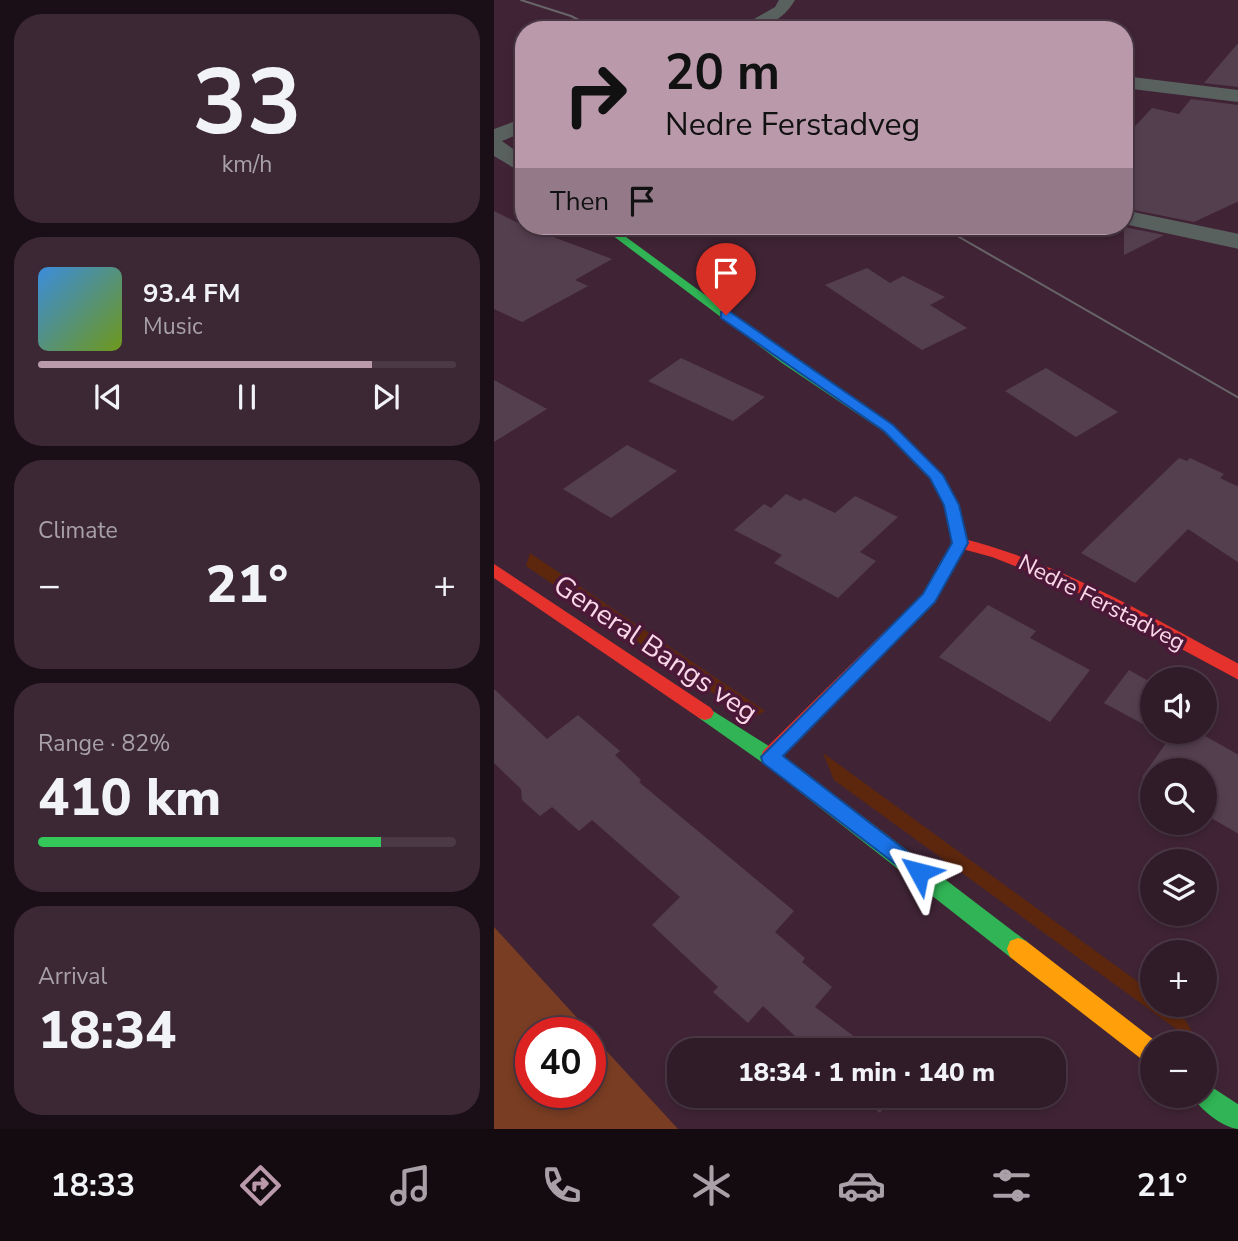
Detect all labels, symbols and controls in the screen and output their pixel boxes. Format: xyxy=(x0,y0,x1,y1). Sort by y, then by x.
text: 20 m xyxy=(665,39,780,106)
text: 33 xyxy=(192,41,302,165)
icon: right xyxy=(550,49,641,140)
text: Nedre Ferstadveg xyxy=(665,103,920,146)
text: km/h xyxy=(222,149,272,180)
icon: arrive xyxy=(623,182,661,220)
text: Then xyxy=(550,184,609,219)
pin xyxy=(696,243,756,315)
icon: arrive xyxy=(707,254,745,292)
text: 93.4 FM xyxy=(143,276,240,311)
text: Music xyxy=(143,311,203,342)
icon: previous xyxy=(89,378,127,416)
icon: pause xyxy=(228,378,266,416)
icon: next xyxy=(367,378,405,416)
text: Climate xyxy=(38,515,118,546)
street label: Nedre Ferstadveg xyxy=(1013,547,1191,658)
text: 21° xyxy=(206,549,288,620)
text: − xyxy=(38,560,61,611)
text: + xyxy=(433,560,456,611)
street label: General Bangs veg xyxy=(546,566,765,731)
map controls xyxy=(1140,667,1217,1108)
button: sound xyxy=(1140,667,1217,744)
text: Range · 82% xyxy=(38,728,170,759)
button: search xyxy=(1140,758,1217,835)
text: 410 km xyxy=(38,762,221,833)
position arrow xyxy=(882,835,956,909)
button: layers xyxy=(1140,849,1217,926)
button: + xyxy=(1140,940,1217,1017)
text: Arrival xyxy=(38,961,107,992)
text: 18:34 xyxy=(38,995,176,1066)
speed limit sign: 40 xyxy=(515,1017,606,1108)
button: − xyxy=(1140,1031,1217,1108)
text: 18:34 · 1 min · 140 m xyxy=(738,1055,995,1090)
icon: directions xyxy=(236,1161,285,1210)
icon: music xyxy=(386,1161,435,1210)
icon: phone xyxy=(537,1161,586,1210)
icon: climate xyxy=(687,1161,736,1210)
icon: car xyxy=(837,1161,886,1210)
icon: filters xyxy=(987,1161,1036,1210)
text: 18:33 xyxy=(51,1164,135,1207)
text: 21° xyxy=(1137,1164,1187,1207)

